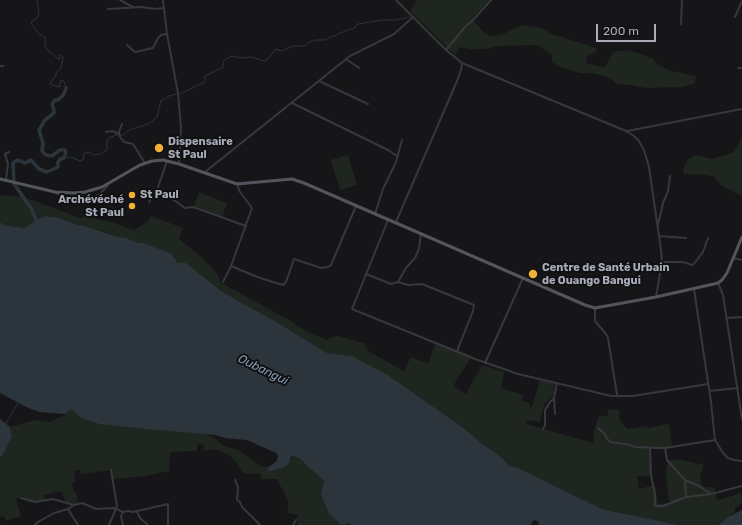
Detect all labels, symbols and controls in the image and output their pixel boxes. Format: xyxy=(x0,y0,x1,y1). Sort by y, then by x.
scale bar xyxy=(598,16,658,42)
text: 200 m xyxy=(603,24,639,38)
place label: Dispensaire St Paul xyxy=(168,135,233,161)
marker: Dispensaire St Paul xyxy=(153,142,165,154)
place label: St Paul xyxy=(140,188,179,202)
marker: St Paul xyxy=(127,190,137,200)
place label: Archévéché St Paul xyxy=(58,193,124,219)
marker: Archévéché St Paul xyxy=(127,201,137,211)
place label: Centre de Santé Urbain de Ouango Bangui xyxy=(542,261,669,287)
marker: Centre de Santé Urbain de Ouango Bangui xyxy=(527,268,539,280)
water label: Oubangui xyxy=(236,352,290,388)

